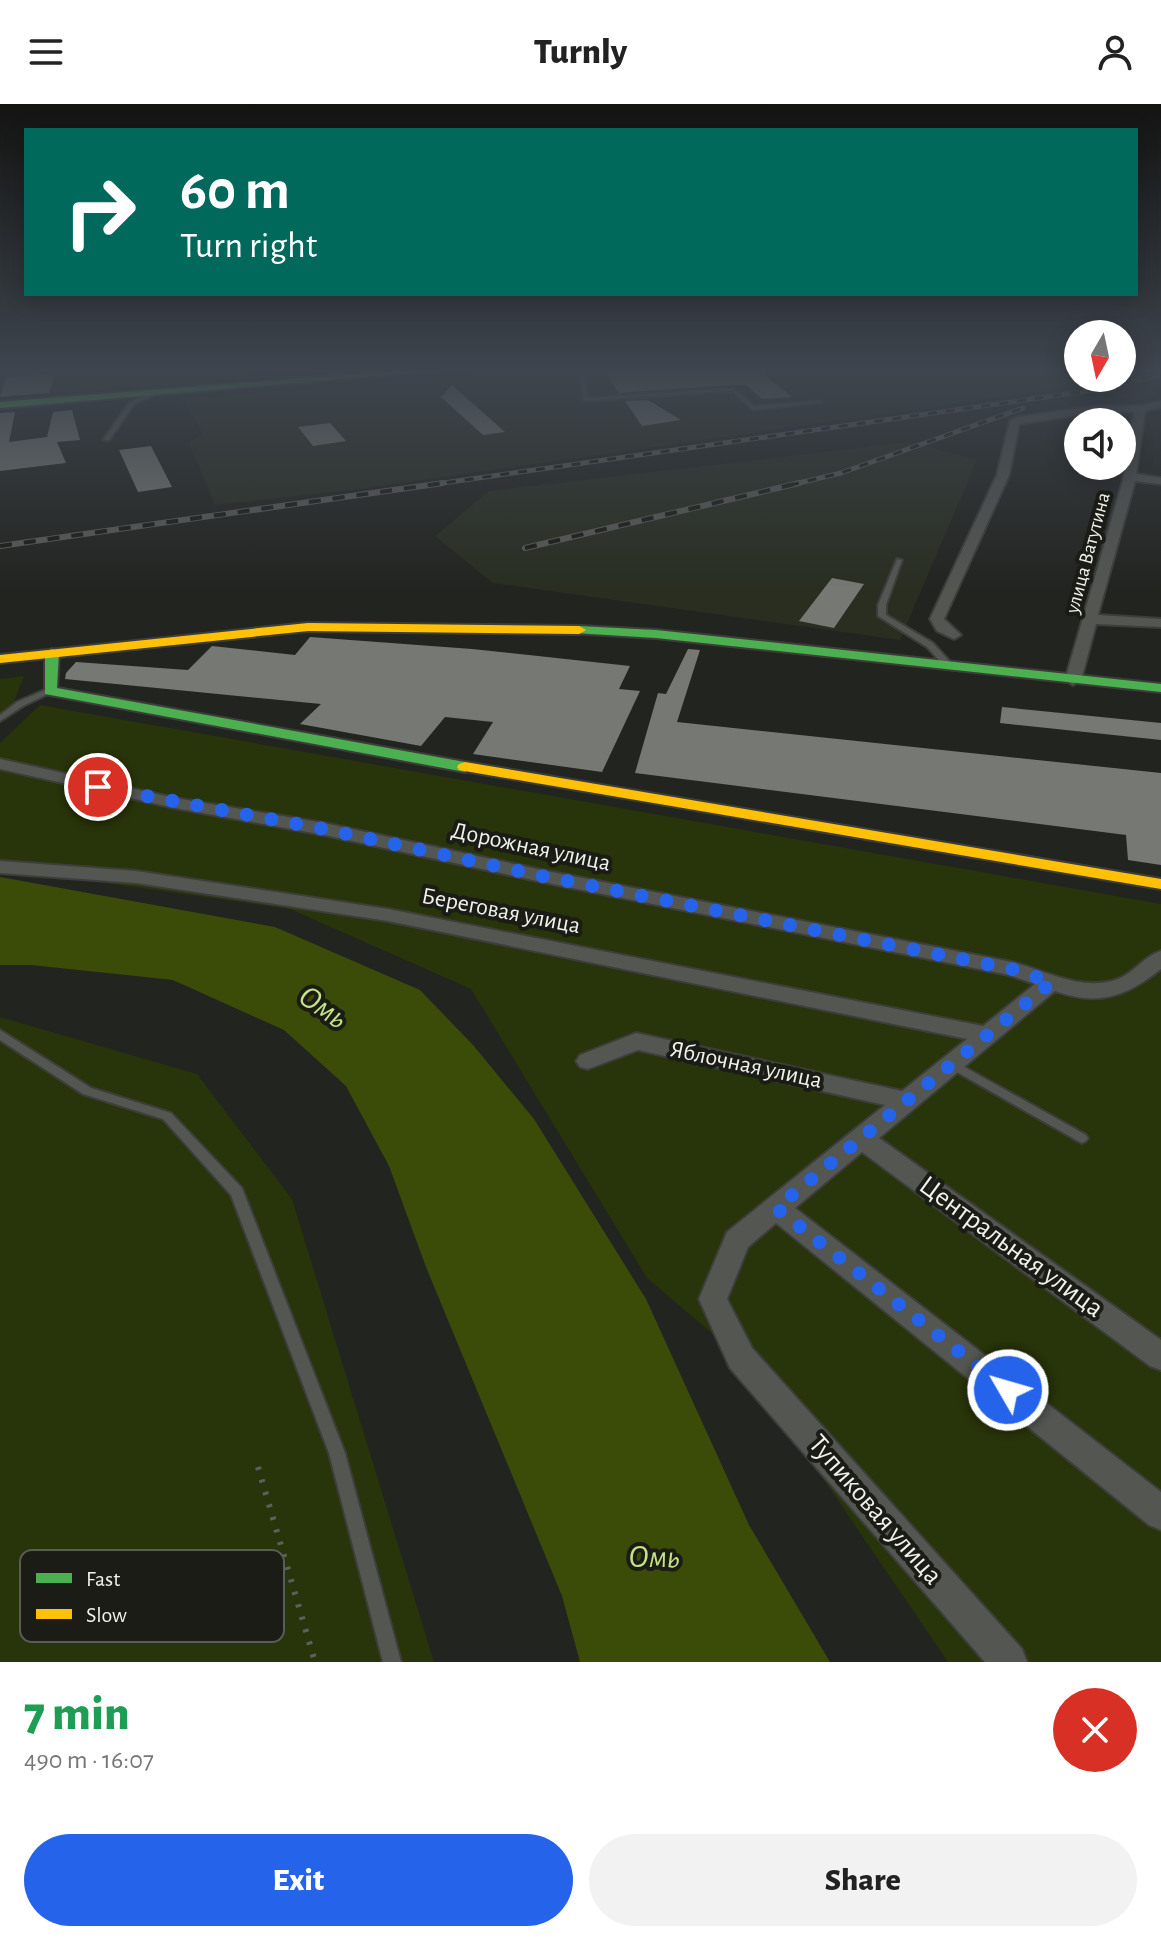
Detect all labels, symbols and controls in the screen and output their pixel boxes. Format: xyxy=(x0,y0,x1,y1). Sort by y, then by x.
icon: menu xyxy=(24,30,68,74)
icon: person xyxy=(1093,30,1137,74)
text: Turnly xyxy=(534,34,627,70)
icon: right xyxy=(48,160,152,264)
text: 60 m xyxy=(180,163,290,219)
text: Turn right xyxy=(180,228,317,264)
north arrow xyxy=(1064,320,1136,392)
map controls xyxy=(1064,320,1136,480)
button: sound xyxy=(1064,408,1136,480)
street label: улица Ватутина xyxy=(1062,490,1114,617)
pin xyxy=(64,753,132,821)
icon: arrive xyxy=(76,765,120,809)
street label: Дорожная улица xyxy=(449,818,613,876)
street label: Береговая улица xyxy=(420,884,582,938)
water label: Омь xyxy=(293,979,353,1035)
street label: Яблочная улица xyxy=(668,1037,824,1093)
street label: Центральная улица xyxy=(914,1171,1109,1323)
position arrow xyxy=(966,1348,1050,1432)
street label: Тупиковая улица xyxy=(803,1430,947,1590)
water label: Омь xyxy=(628,1541,680,1573)
legend xyxy=(20,1550,284,1642)
text: Fast xyxy=(86,1568,120,1590)
text: Slow xyxy=(86,1604,127,1626)
button: close xyxy=(1053,1688,1137,1772)
text: 7 min xyxy=(24,1691,130,1739)
text: 490 m · 16:07 xyxy=(24,1747,154,1773)
button: Exit xyxy=(24,1834,573,1926)
button: Share xyxy=(589,1834,1137,1926)

